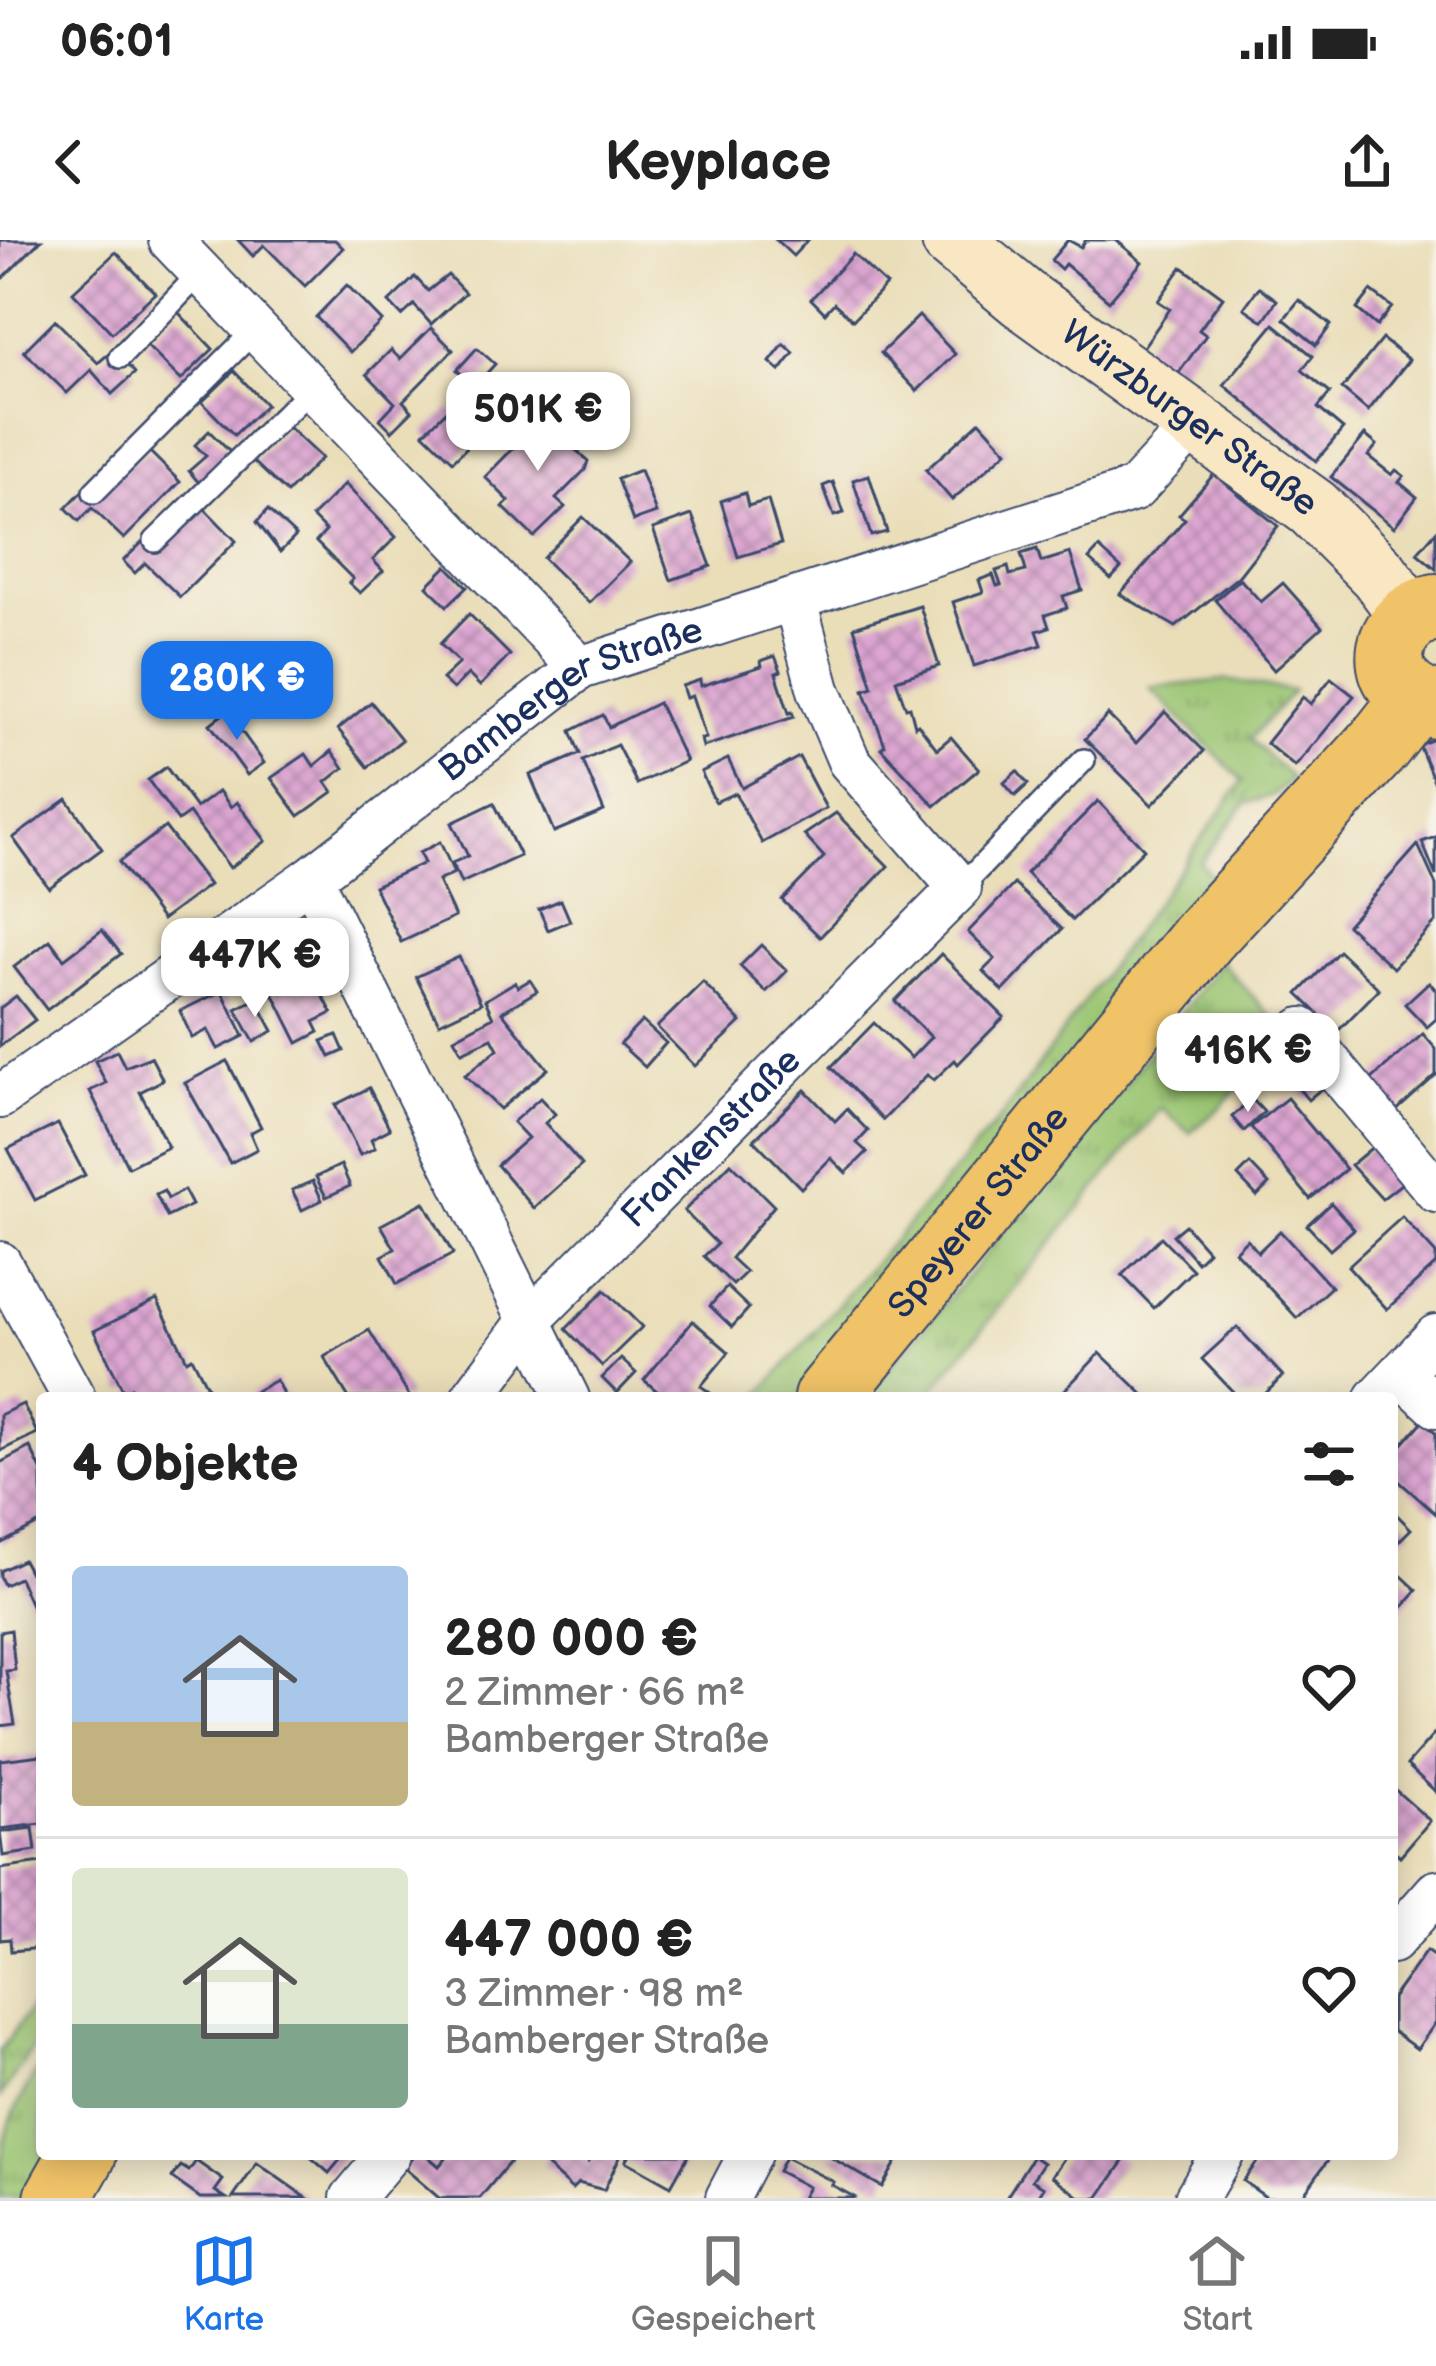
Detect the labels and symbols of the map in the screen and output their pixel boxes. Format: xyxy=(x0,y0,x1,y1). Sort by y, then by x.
street label: Würzburger Straße xyxy=(1052,311,1326,526)
pin: 501K € xyxy=(440,372,636,474)
street label: Bamberger Straße xyxy=(431,609,708,791)
pin: 280K € xyxy=(139,641,335,743)
pin: 447K € xyxy=(157,918,353,1020)
pin: 416K € xyxy=(1150,1013,1346,1115)
street label: Frankenstraße xyxy=(613,1039,810,1237)
street label: Speyerer Straße xyxy=(879,1097,1078,1327)

